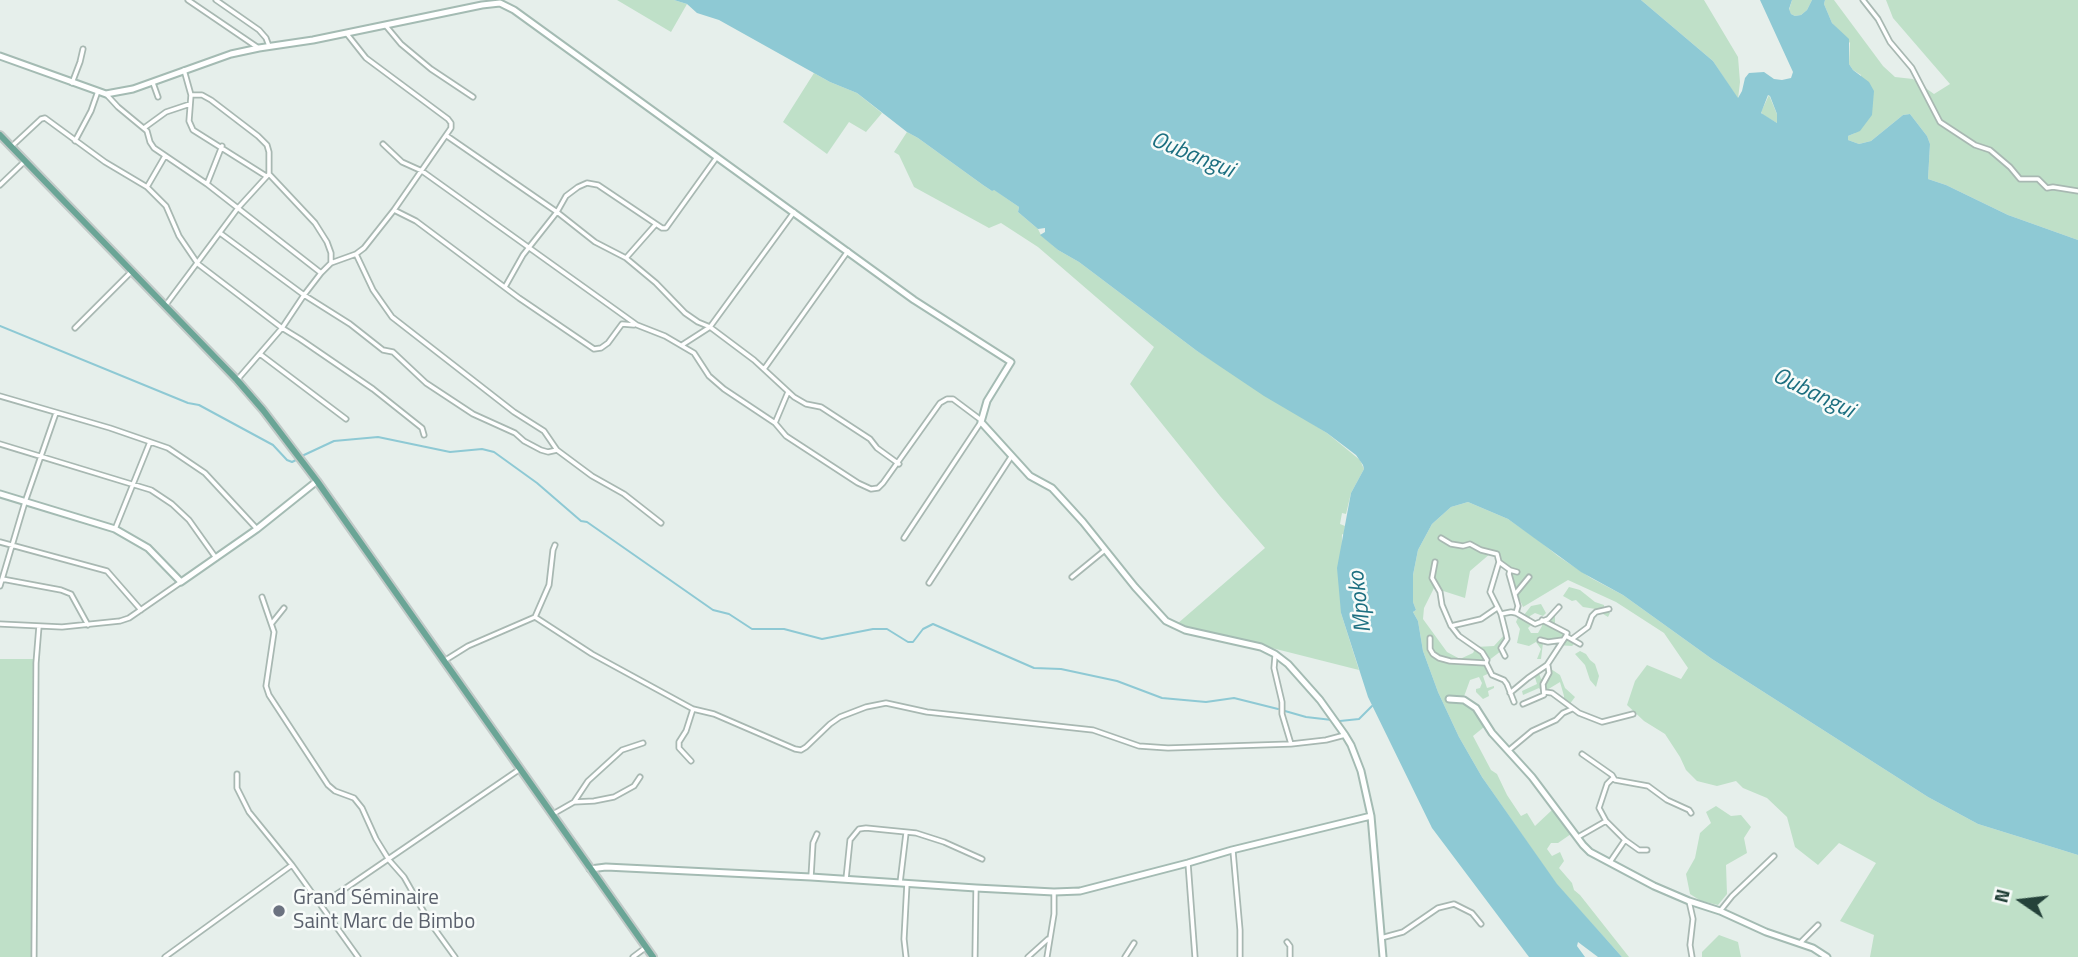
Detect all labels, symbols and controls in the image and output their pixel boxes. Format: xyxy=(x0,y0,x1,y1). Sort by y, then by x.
water label: Oubangui xyxy=(1146,127,1238,185)
water label: Oubangui xyxy=(1768,362,1858,426)
water label: Mpoko xyxy=(1344,570,1378,634)
north arrow xyxy=(1987,866,2057,936)
place label: Grand Séminaire Saint Marc de Bimbo xyxy=(293,886,475,936)
text: N xyxy=(1985,886,2017,906)
marker: Grand Séminaire Saint Marc de Bimbo xyxy=(271,903,287,919)

